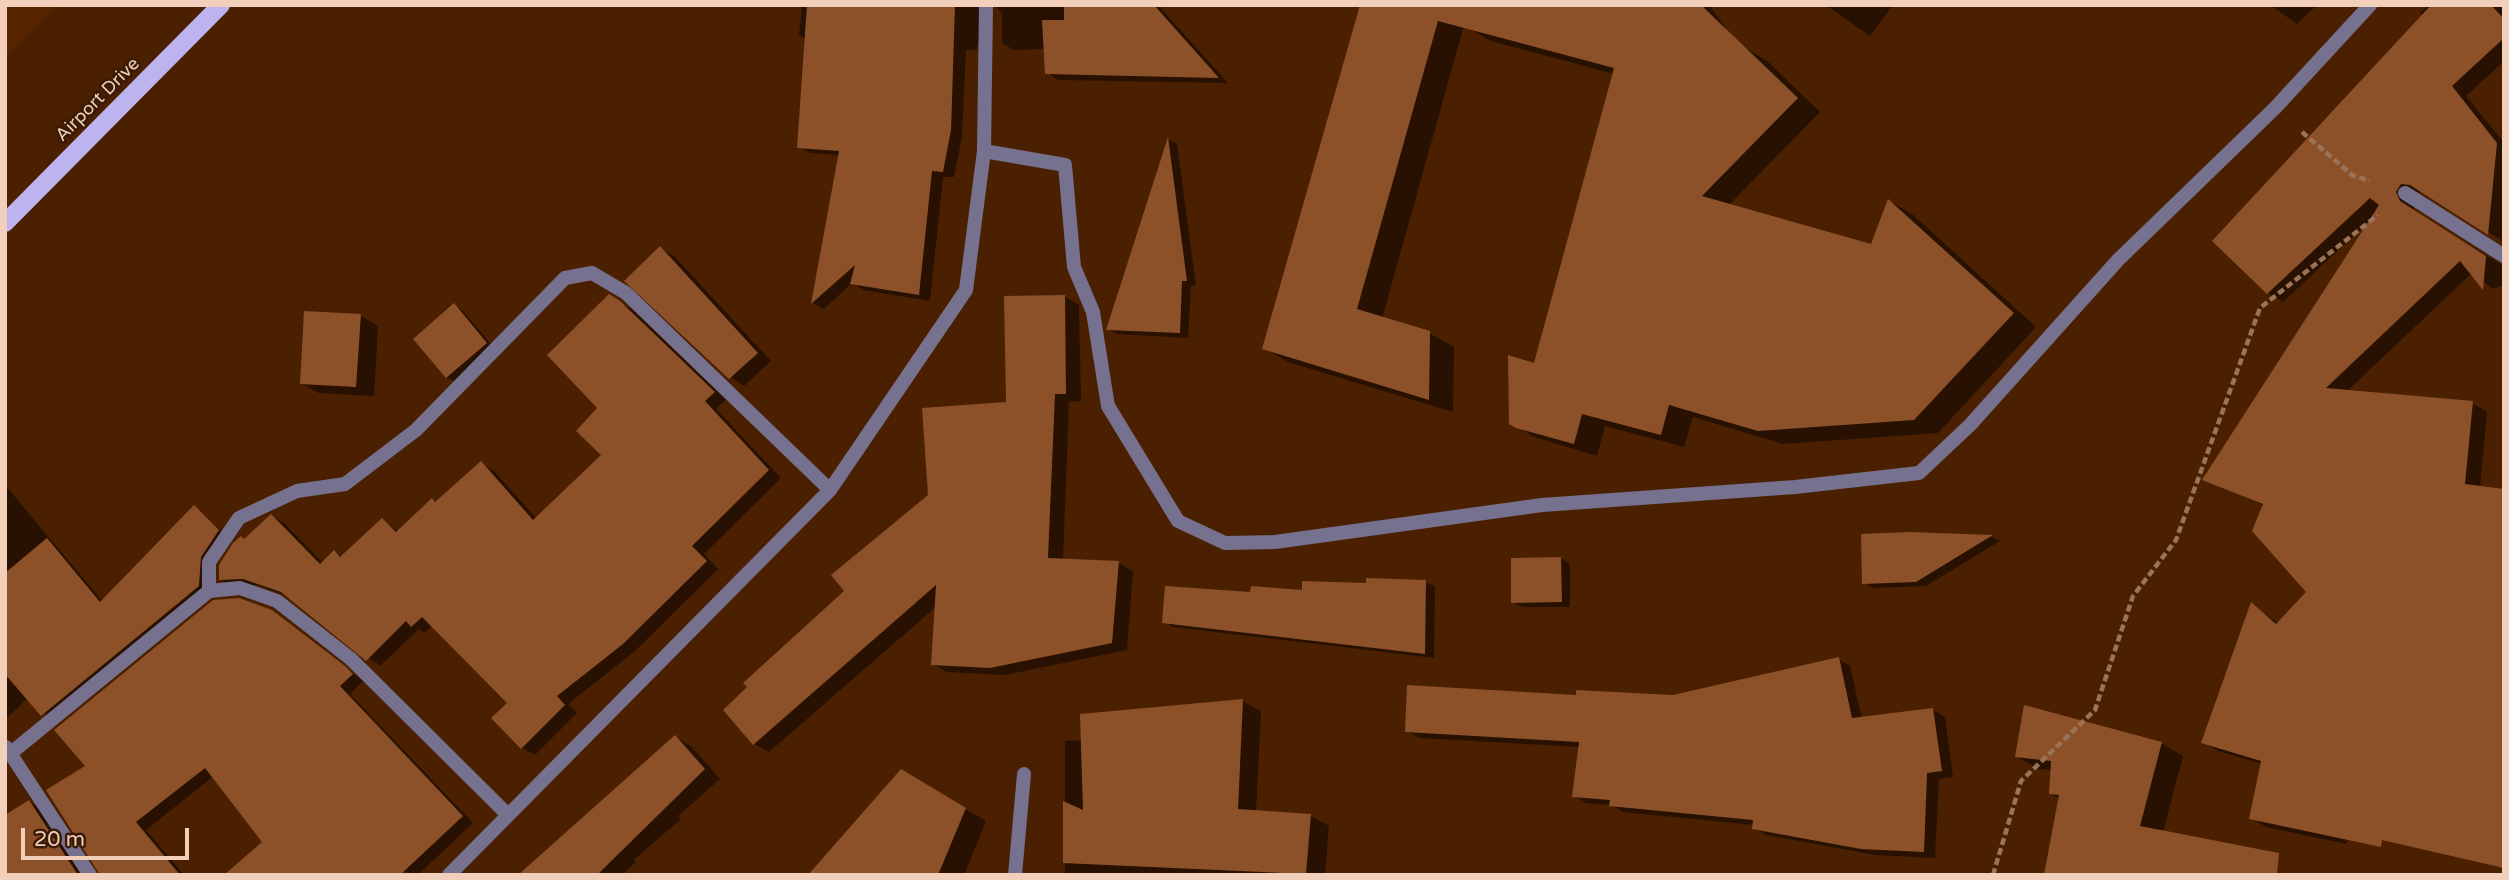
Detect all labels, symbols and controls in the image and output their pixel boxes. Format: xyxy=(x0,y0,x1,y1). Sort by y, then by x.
street label: Airport Drive xyxy=(52,54,144,146)
scale bar xyxy=(24,814,192,858)
text: 20 m xyxy=(34,827,85,852)

